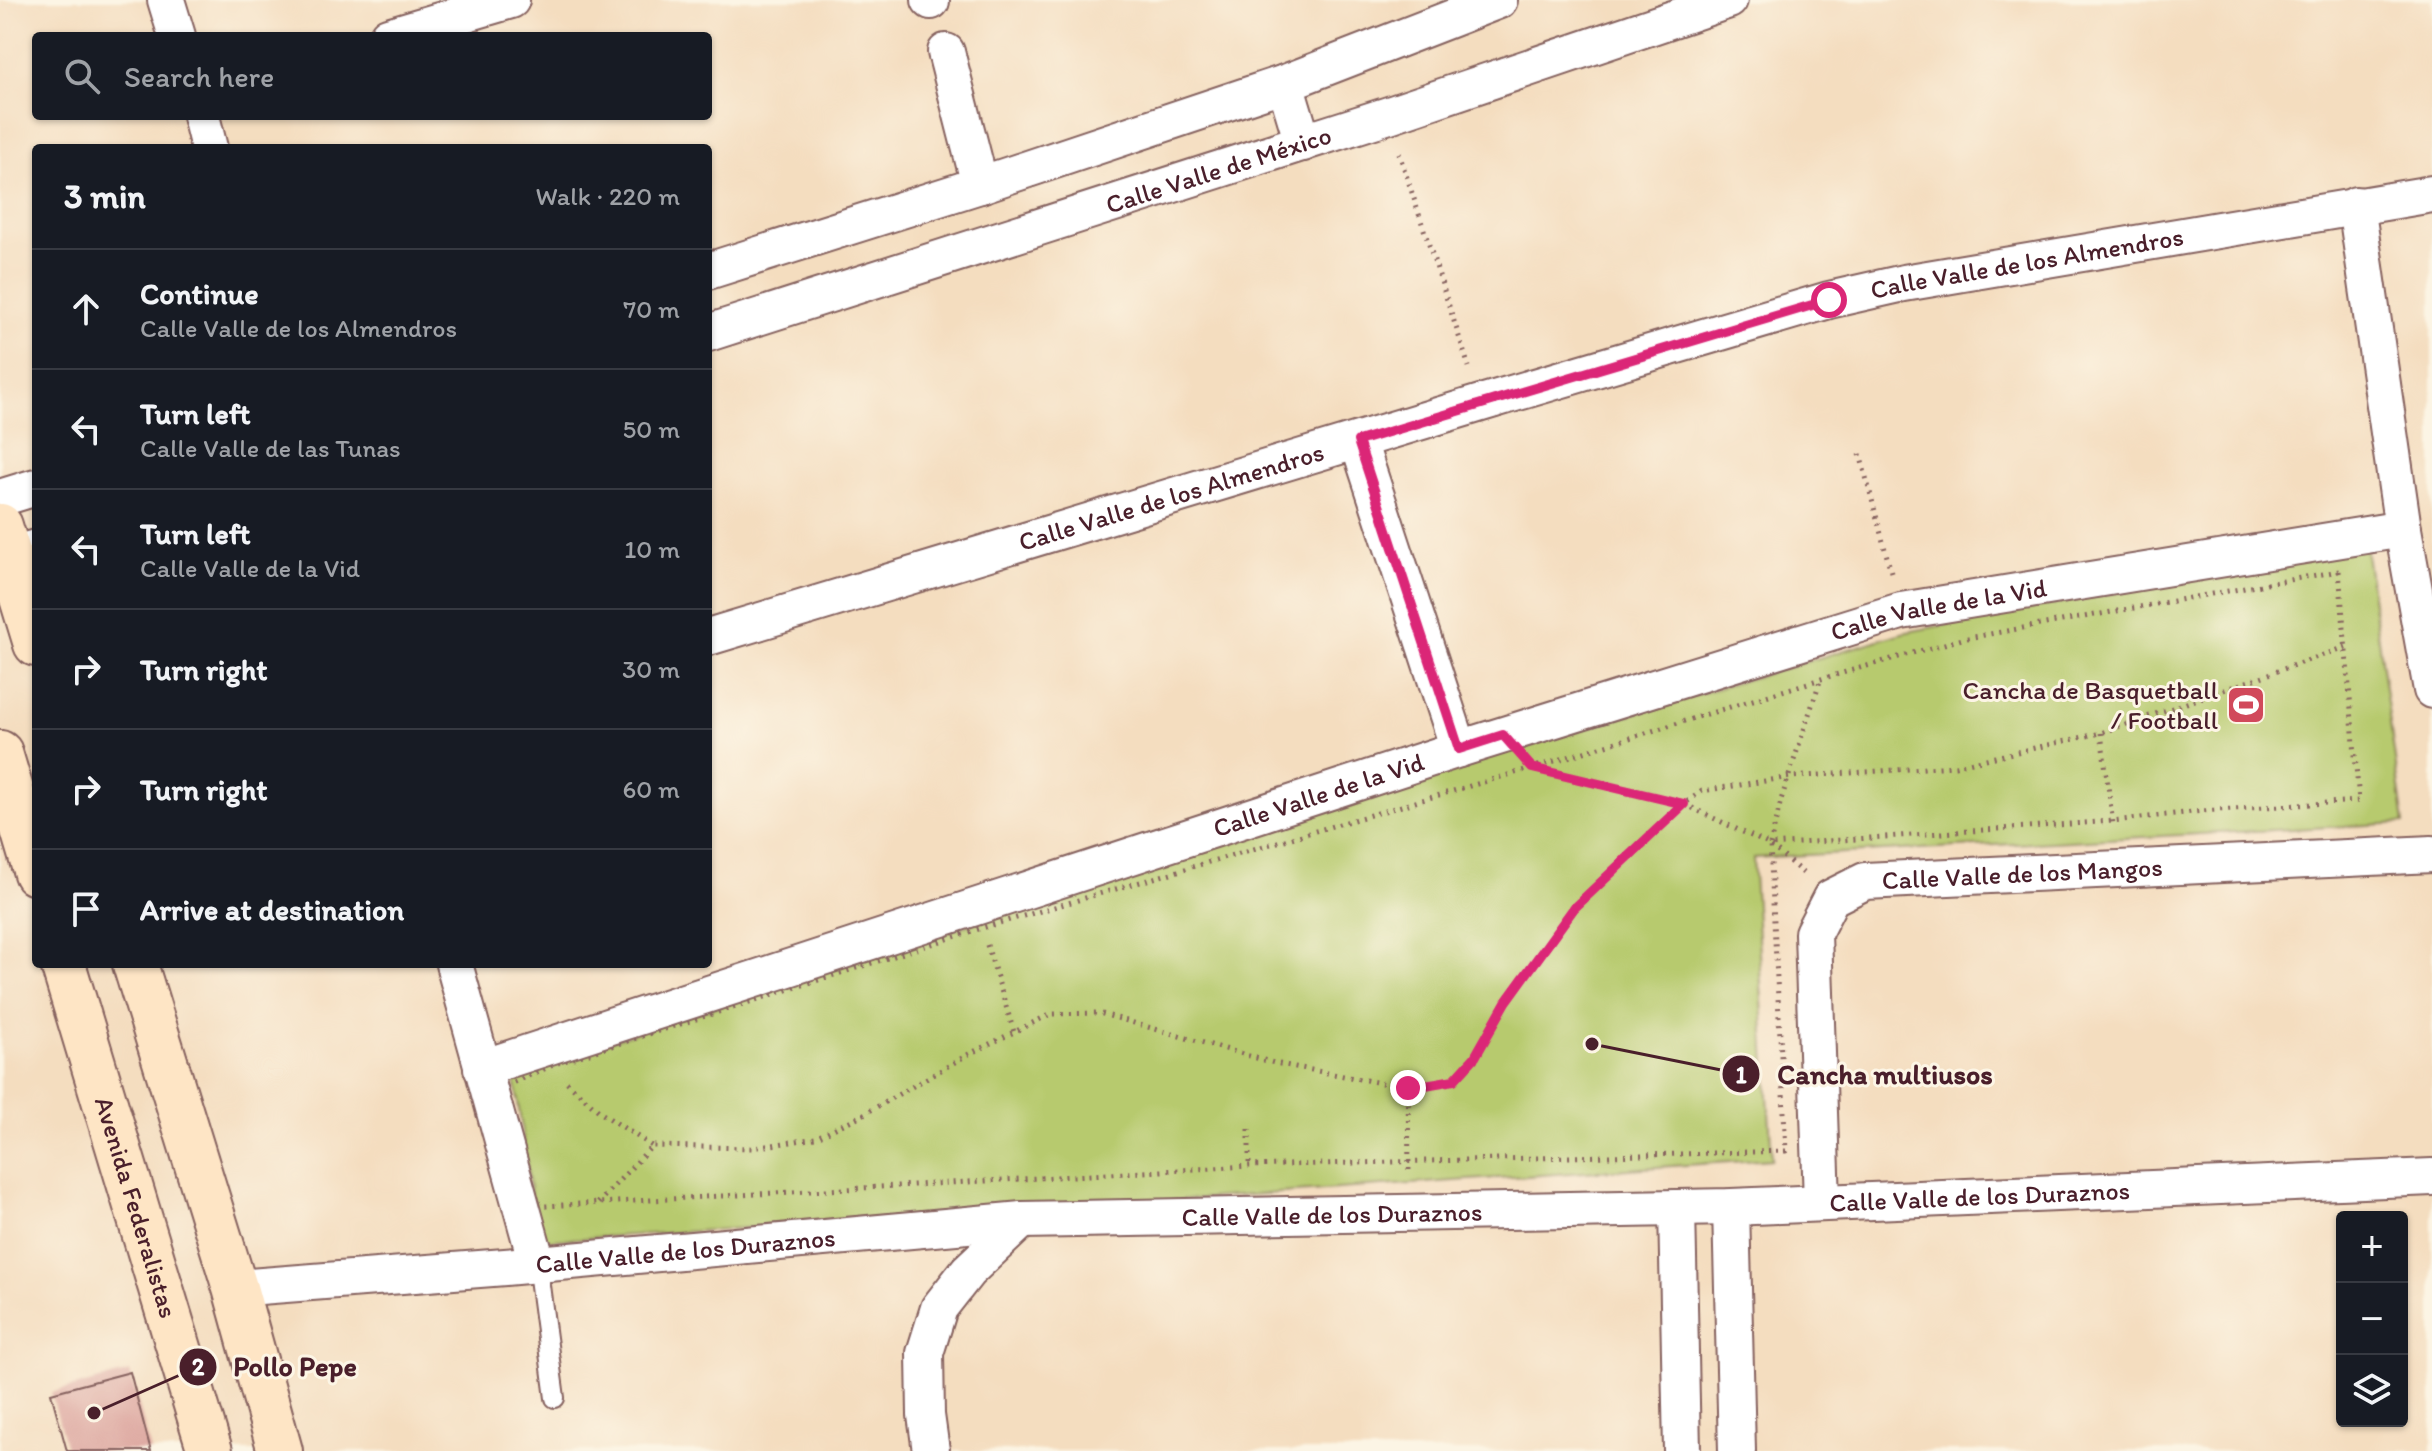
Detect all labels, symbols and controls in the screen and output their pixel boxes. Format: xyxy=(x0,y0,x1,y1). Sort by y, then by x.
search box xyxy=(32,32,712,120)
icon: search xyxy=(60,54,104,98)
text: Search here xyxy=(124,58,274,95)
street label: Calle Valle de México xyxy=(1102,119,1335,221)
text: 3 min xyxy=(64,176,146,217)
text: Walk · 220 m xyxy=(536,180,680,212)
street label: Calle Valle de los Almendros xyxy=(1867,220,2186,306)
text: Continue xyxy=(140,275,259,312)
route start xyxy=(1811,282,1847,318)
icon: ahead xyxy=(64,287,108,331)
text: 70 m xyxy=(623,293,680,325)
text: Calle Valle de los Almendros xyxy=(140,312,457,344)
text: Turn left xyxy=(140,395,251,432)
icon: left xyxy=(64,407,108,451)
text: 50 m xyxy=(623,413,680,445)
text: Calle Valle de las Tunas xyxy=(140,432,401,464)
street label: Calle Valle de los Almendros xyxy=(1015,435,1328,558)
text: Turn left xyxy=(140,515,251,552)
icon: left xyxy=(64,527,108,571)
text: 10 m xyxy=(624,533,680,565)
text: Calle Valle de la Vid xyxy=(140,552,360,584)
street label: Calle Valle de la Vid xyxy=(1827,571,2050,648)
icon: right xyxy=(64,647,108,691)
text: Turn right xyxy=(140,651,268,688)
text: 30 m xyxy=(622,653,680,685)
place label: Cancha de Basquetball / Football xyxy=(1963,674,2218,736)
sports icon: Cancha de Basquetball / Football xyxy=(2225,684,2267,726)
street label: Calle Valle de la Vid xyxy=(1209,745,1429,844)
icon: right xyxy=(64,767,108,811)
text: Turn right xyxy=(140,771,268,808)
text: 60 m xyxy=(623,773,680,805)
street label: Calle Valle de los Mangos xyxy=(1881,851,2163,896)
icon: arrive xyxy=(64,887,108,931)
text: Arrive at destination xyxy=(140,891,404,928)
callout: Cancha multiusos xyxy=(1721,1048,2009,1100)
text: Cancha multiusos xyxy=(1777,1057,1993,1091)
text: 1 xyxy=(1735,1060,1747,1089)
route end xyxy=(1390,1070,1426,1106)
street label: Avenida Federalistas xyxy=(88,1093,185,1322)
street label: Calle Valle de los Duraznos xyxy=(1829,1174,2131,1219)
street label: Calle Valle de los Duraznos xyxy=(1181,1196,1483,1233)
map controls xyxy=(2336,1211,2408,1427)
button: + xyxy=(2336,1211,2408,1283)
street label: Calle Valle de los Duraznos xyxy=(534,1221,837,1280)
button: − xyxy=(2336,1283,2408,1355)
callout: Pollo Pepe xyxy=(178,1341,372,1393)
text: Pollo Pepe xyxy=(233,1349,357,1383)
text: 2 xyxy=(192,1352,205,1381)
button: layers xyxy=(2336,1355,2408,1427)

